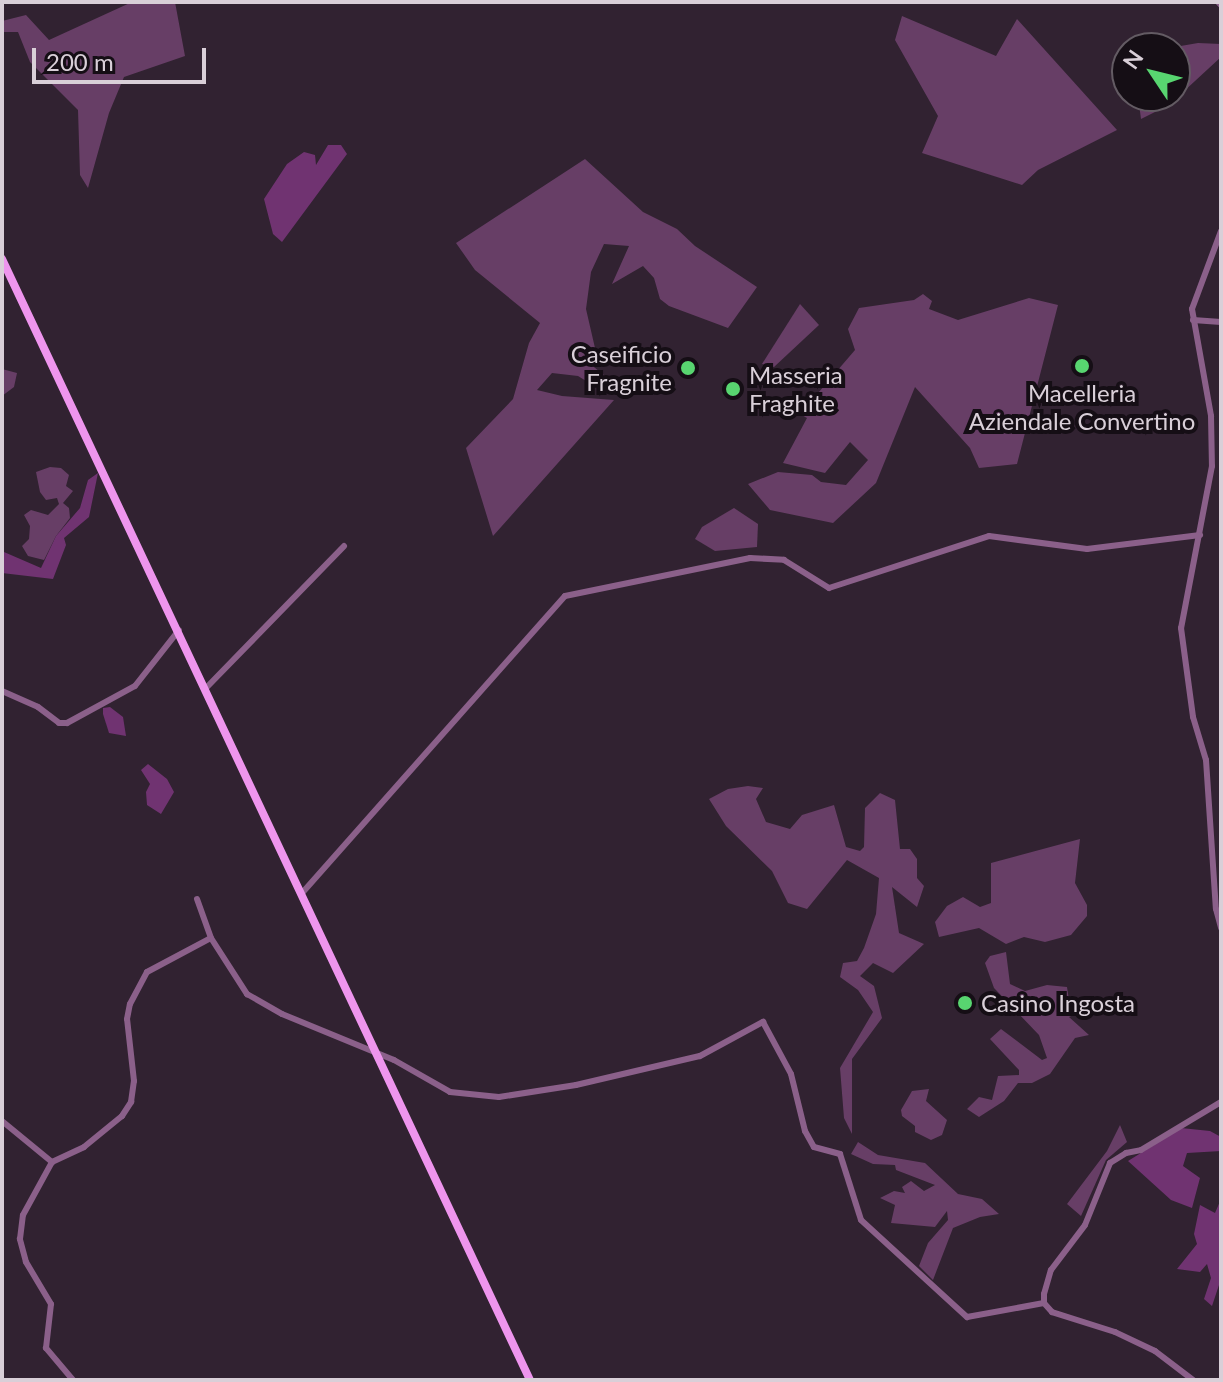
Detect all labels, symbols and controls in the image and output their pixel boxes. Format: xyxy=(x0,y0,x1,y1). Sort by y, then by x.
scale bar xyxy=(36,32,210,82)
north arrow xyxy=(1111,32,1191,112)
text: N xyxy=(1117,44,1148,74)
text: 200 m xyxy=(46,47,114,76)
place label: Caseificio Fragnite xyxy=(571,340,672,396)
marker: Macelleria Aziendale Convertino xyxy=(1073,357,1091,375)
marker: Caseificio Fragnite xyxy=(679,359,697,377)
place label: Masseria Fraghite xyxy=(749,361,843,417)
place label: Macelleria Aziendale Convertino xyxy=(969,379,1195,435)
marker: Masseria Fraghite xyxy=(724,380,742,398)
place label: Casino Ingosta xyxy=(981,989,1135,1017)
marker: Casino Ingosta xyxy=(956,994,974,1012)

